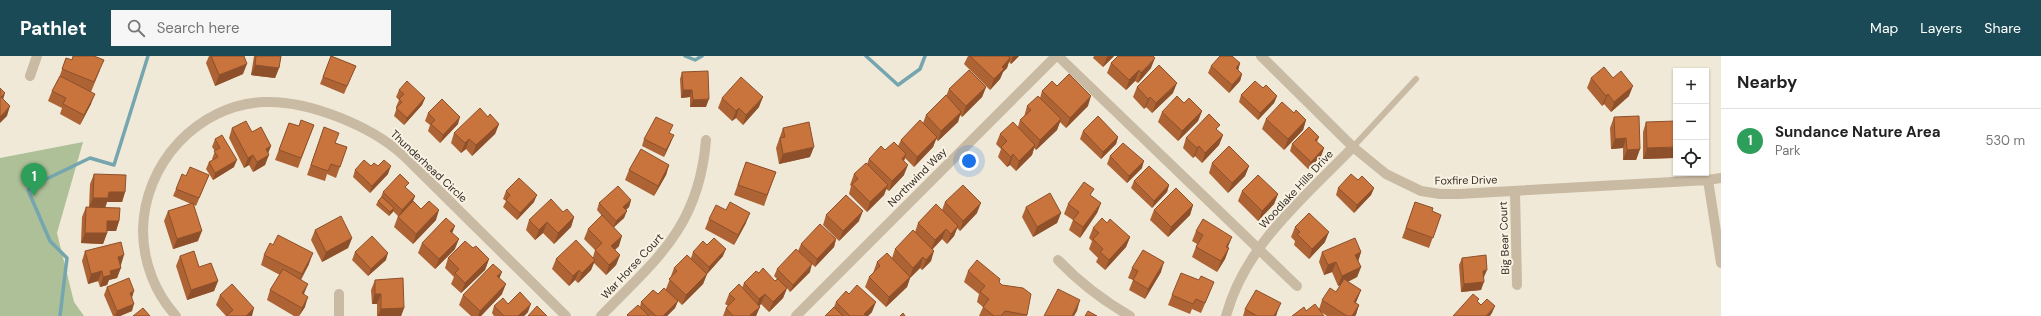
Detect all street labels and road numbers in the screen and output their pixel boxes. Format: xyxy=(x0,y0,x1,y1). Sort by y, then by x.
street label: Thunderhead Circle xyxy=(388,127,470,205)
street label: Northwind Way xyxy=(884,144,950,210)
street label: Woodlake Hills Drive xyxy=(1256,147,1336,231)
street label: Foxfire Drive xyxy=(1435,172,1497,188)
street label: Big Bear Court xyxy=(1496,201,1512,275)
street label: War Horse Court xyxy=(598,230,666,302)

